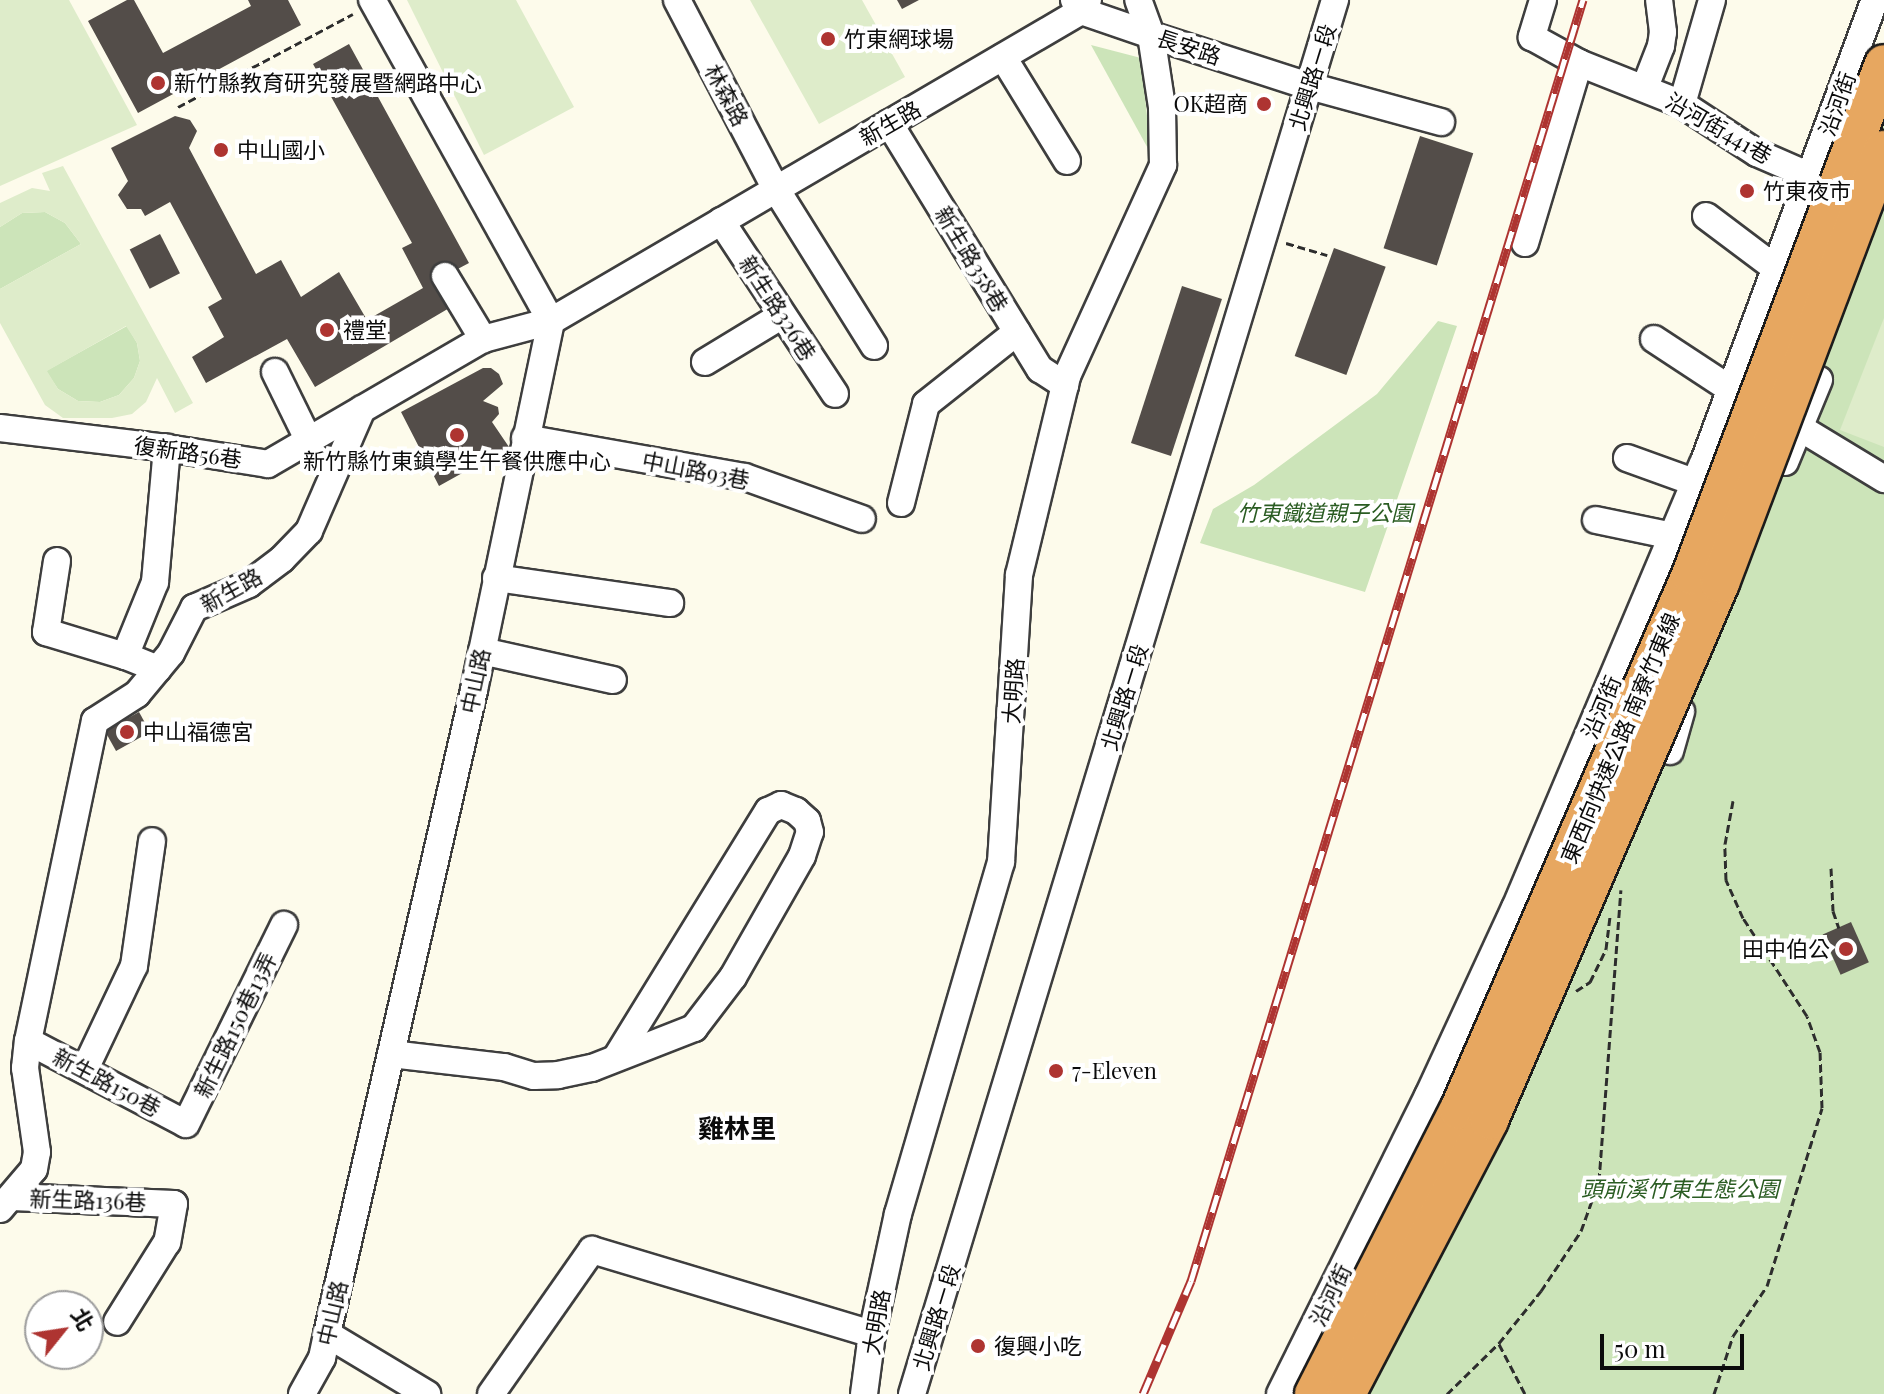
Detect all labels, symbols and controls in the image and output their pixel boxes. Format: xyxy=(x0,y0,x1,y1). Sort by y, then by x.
street label: 北興路ㄧ段 xyxy=(1283,21,1341,133)
street label: 長安路 xyxy=(1154,24,1224,70)
place label: 竹東網球場 xyxy=(844,26,954,52)
marker: 竹東網球場 xyxy=(819,30,837,48)
street label: 林森路 xyxy=(700,60,754,130)
street label: 沿河街 xyxy=(1813,68,1861,140)
place label: 新竹縣教育研究發展暨網路中心 xyxy=(174,70,482,96)
marker: 新竹縣教育研究發展暨網路中心 xyxy=(149,74,167,92)
street label: 沿河街441巷 xyxy=(1661,87,1777,169)
place label: OK超商 xyxy=(1173,91,1248,117)
street label: 新生路 xyxy=(855,95,925,151)
marker: OK超商 xyxy=(1255,95,1273,113)
place label: 中山國小 xyxy=(237,137,325,163)
marker: 中山國小 xyxy=(212,141,230,159)
place label: 竹東夜市 xyxy=(1763,178,1851,204)
marker: 竹東夜市 xyxy=(1738,182,1756,200)
street label: 新生路358巷 xyxy=(930,201,1014,317)
street label: 新生路326巷 xyxy=(734,251,822,365)
place label: 禮堂 xyxy=(343,317,387,343)
marker: 禮堂 xyxy=(318,321,336,339)
marker: 新竹縣竹東鎮學生午餐供應中心 xyxy=(448,426,466,444)
street label: 復新路56巷 xyxy=(132,431,244,473)
street label: 中山路93巷 xyxy=(640,447,752,493)
place label: 新竹縣竹東鎮學生午餐供應中心 xyxy=(303,448,611,474)
park label: 竹東鐵道親子公園 xyxy=(1237,500,1413,526)
street label: 新生路 xyxy=(196,562,266,618)
street label: 東西向快速公路 南寮竹東線 xyxy=(1555,609,1685,867)
street label: 北興路ㄧ段 xyxy=(1095,641,1153,753)
street label: 中山路 xyxy=(455,646,495,716)
street label: 大明路 xyxy=(998,657,1028,725)
street label: 沿河街 xyxy=(1576,671,1626,743)
place label: 中山福德宮 xyxy=(143,719,253,745)
marker: 中山福德宮 xyxy=(118,723,136,741)
place label: 田中伯公 xyxy=(1742,936,1830,962)
marker: 田中伯公 xyxy=(1837,940,1855,958)
street label: 新生路150巷13弄 xyxy=(189,948,281,1102)
street label: 新生路150巷 xyxy=(49,1043,165,1121)
place label: 7-Eleven xyxy=(1072,1058,1157,1084)
marker: 7-Eleven xyxy=(1047,1062,1065,1080)
district label: 雞林里 xyxy=(698,1112,776,1144)
park label: 頭前溪竹東生態公園 xyxy=(1581,1176,1779,1202)
street label: 新生路136巷 xyxy=(29,1185,147,1215)
street label: 沿河街 xyxy=(1304,1260,1356,1330)
street label: 北興路ㄧ段 xyxy=(907,1261,965,1373)
street label: 中山路 xyxy=(312,1278,352,1348)
street label: 大明路 xyxy=(857,1287,895,1357)
north arrow xyxy=(24,1290,104,1370)
text: 北 xyxy=(65,1302,102,1336)
scale bar xyxy=(1604,1318,1748,1368)
text: 50 m xyxy=(1614,1332,1666,1364)
place label: 復興小吃 xyxy=(994,1333,1082,1359)
marker: 復興小吃 xyxy=(969,1337,987,1355)

